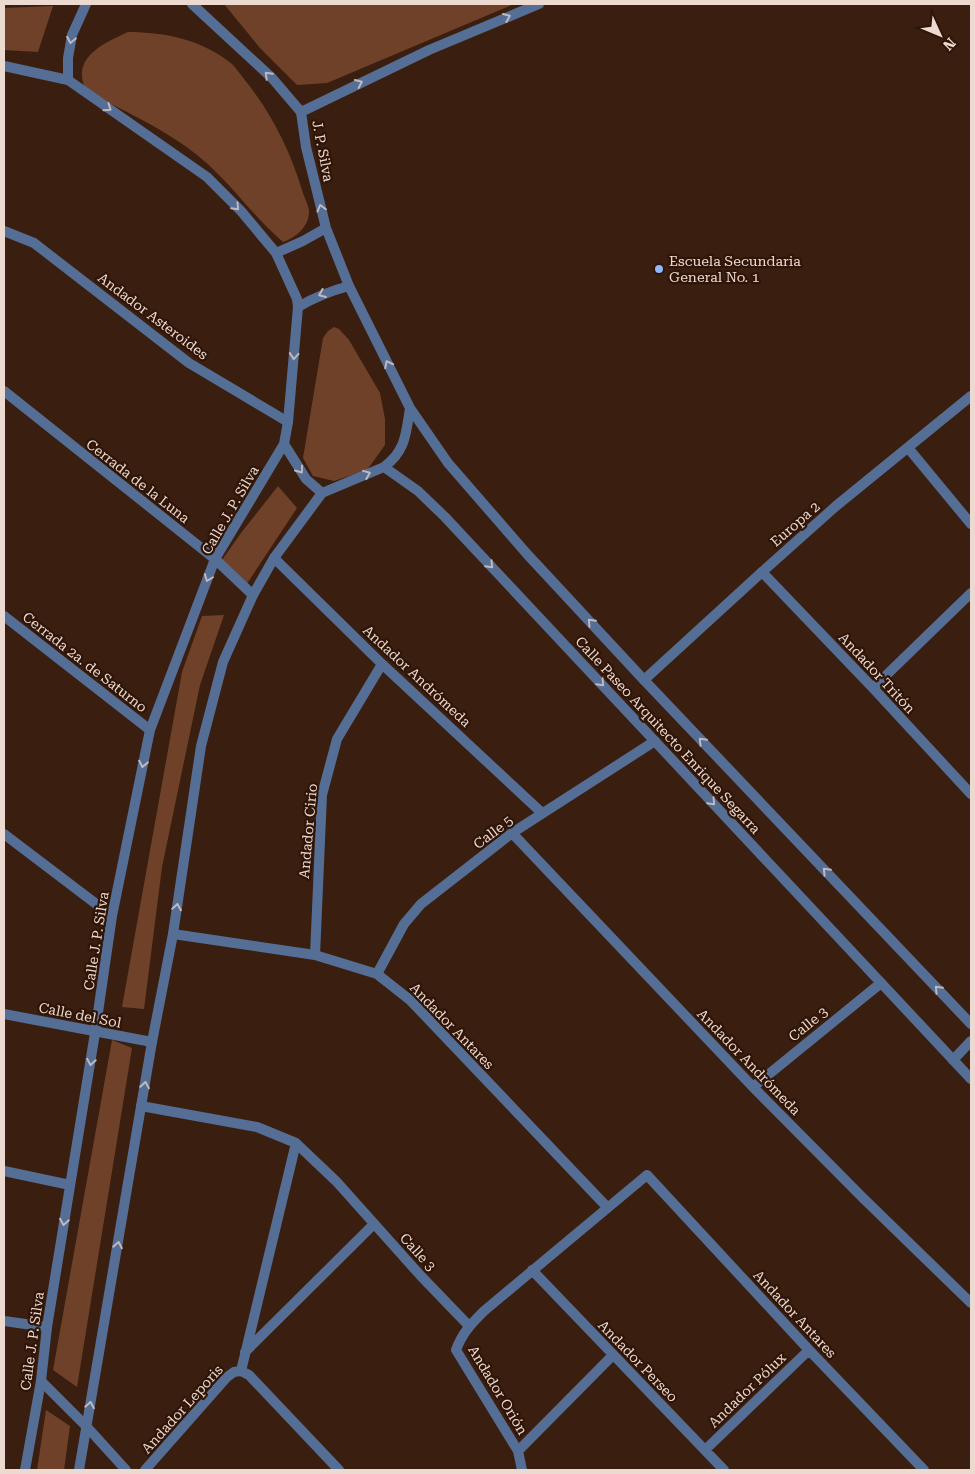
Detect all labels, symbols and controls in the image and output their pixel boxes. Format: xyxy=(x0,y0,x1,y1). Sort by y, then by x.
north arrow xyxy=(915,10,965,60)
one-way arrow xyxy=(502,13,511,24)
text: N xyxy=(940,35,959,54)
one-way arrow xyxy=(67,36,77,45)
one-way arrow xyxy=(265,72,274,81)
one-way arrow xyxy=(353,79,362,89)
one-way arrow xyxy=(103,101,112,111)
street label: J. P. Silva xyxy=(309,119,337,183)
one-way arrow xyxy=(230,201,239,210)
one-way arrow xyxy=(316,203,327,212)
place label: Escuela Secundaria General No. 1 xyxy=(669,253,801,285)
marker: Escuela Secundaria General No. 1 xyxy=(653,263,665,275)
street label: Andador Asteroides xyxy=(95,269,211,363)
one-way arrow xyxy=(318,287,327,298)
one-way arrow xyxy=(289,352,300,360)
one-way arrow xyxy=(384,360,394,369)
street label: Cerrada de la Luna xyxy=(83,436,193,526)
street label: Calle J. P. Silva xyxy=(198,463,262,557)
one-way arrow xyxy=(294,465,304,474)
one-way arrow xyxy=(362,470,371,480)
street label: Europa 2 xyxy=(767,498,823,550)
one-way arrow xyxy=(484,559,493,568)
one-way arrow xyxy=(204,573,214,582)
street label: Cerrada 2a. de Saturno xyxy=(20,609,150,715)
one-way arrow xyxy=(587,619,596,628)
street label: Andador Andrómeda xyxy=(360,622,474,730)
street label: Andador Tritón xyxy=(836,629,918,717)
street label: Calle Paseo Arquitecto Enrique Segarra xyxy=(572,633,764,837)
one-way arrow xyxy=(595,678,604,687)
one-way arrow xyxy=(699,737,708,746)
one-way arrow xyxy=(139,760,149,768)
street label: Andador Cirio xyxy=(296,783,320,879)
one-way arrow xyxy=(706,796,715,805)
street label: Calle 5 xyxy=(470,812,516,852)
one-way arrow xyxy=(823,868,832,877)
street label: Calle J. P. Silva xyxy=(80,890,112,991)
one-way arrow xyxy=(171,903,181,912)
street label: Andador Antares xyxy=(407,980,497,1073)
one-way arrow xyxy=(935,986,944,995)
street label: Calle del Sol xyxy=(37,999,123,1031)
street label: Calle 3 xyxy=(785,1003,831,1044)
street label: Andador Andrómeda xyxy=(694,1006,804,1119)
one-way arrow xyxy=(86,1057,96,1066)
one-way arrow xyxy=(139,1080,150,1088)
one-way arrow xyxy=(59,1219,70,1227)
street label: Calle 3 xyxy=(397,1230,439,1274)
one-way arrow xyxy=(112,1240,122,1249)
street label: Andador Antares xyxy=(750,1267,840,1361)
street label: Calle J. P. Silva xyxy=(17,1290,47,1391)
street label: Andador Perseo xyxy=(595,1317,681,1405)
street label: Andador Orión xyxy=(465,1343,531,1437)
street label: Andador Pólux xyxy=(705,1349,789,1431)
street label: Andador Leporis xyxy=(138,1361,226,1456)
one-way arrow xyxy=(85,1401,95,1409)

